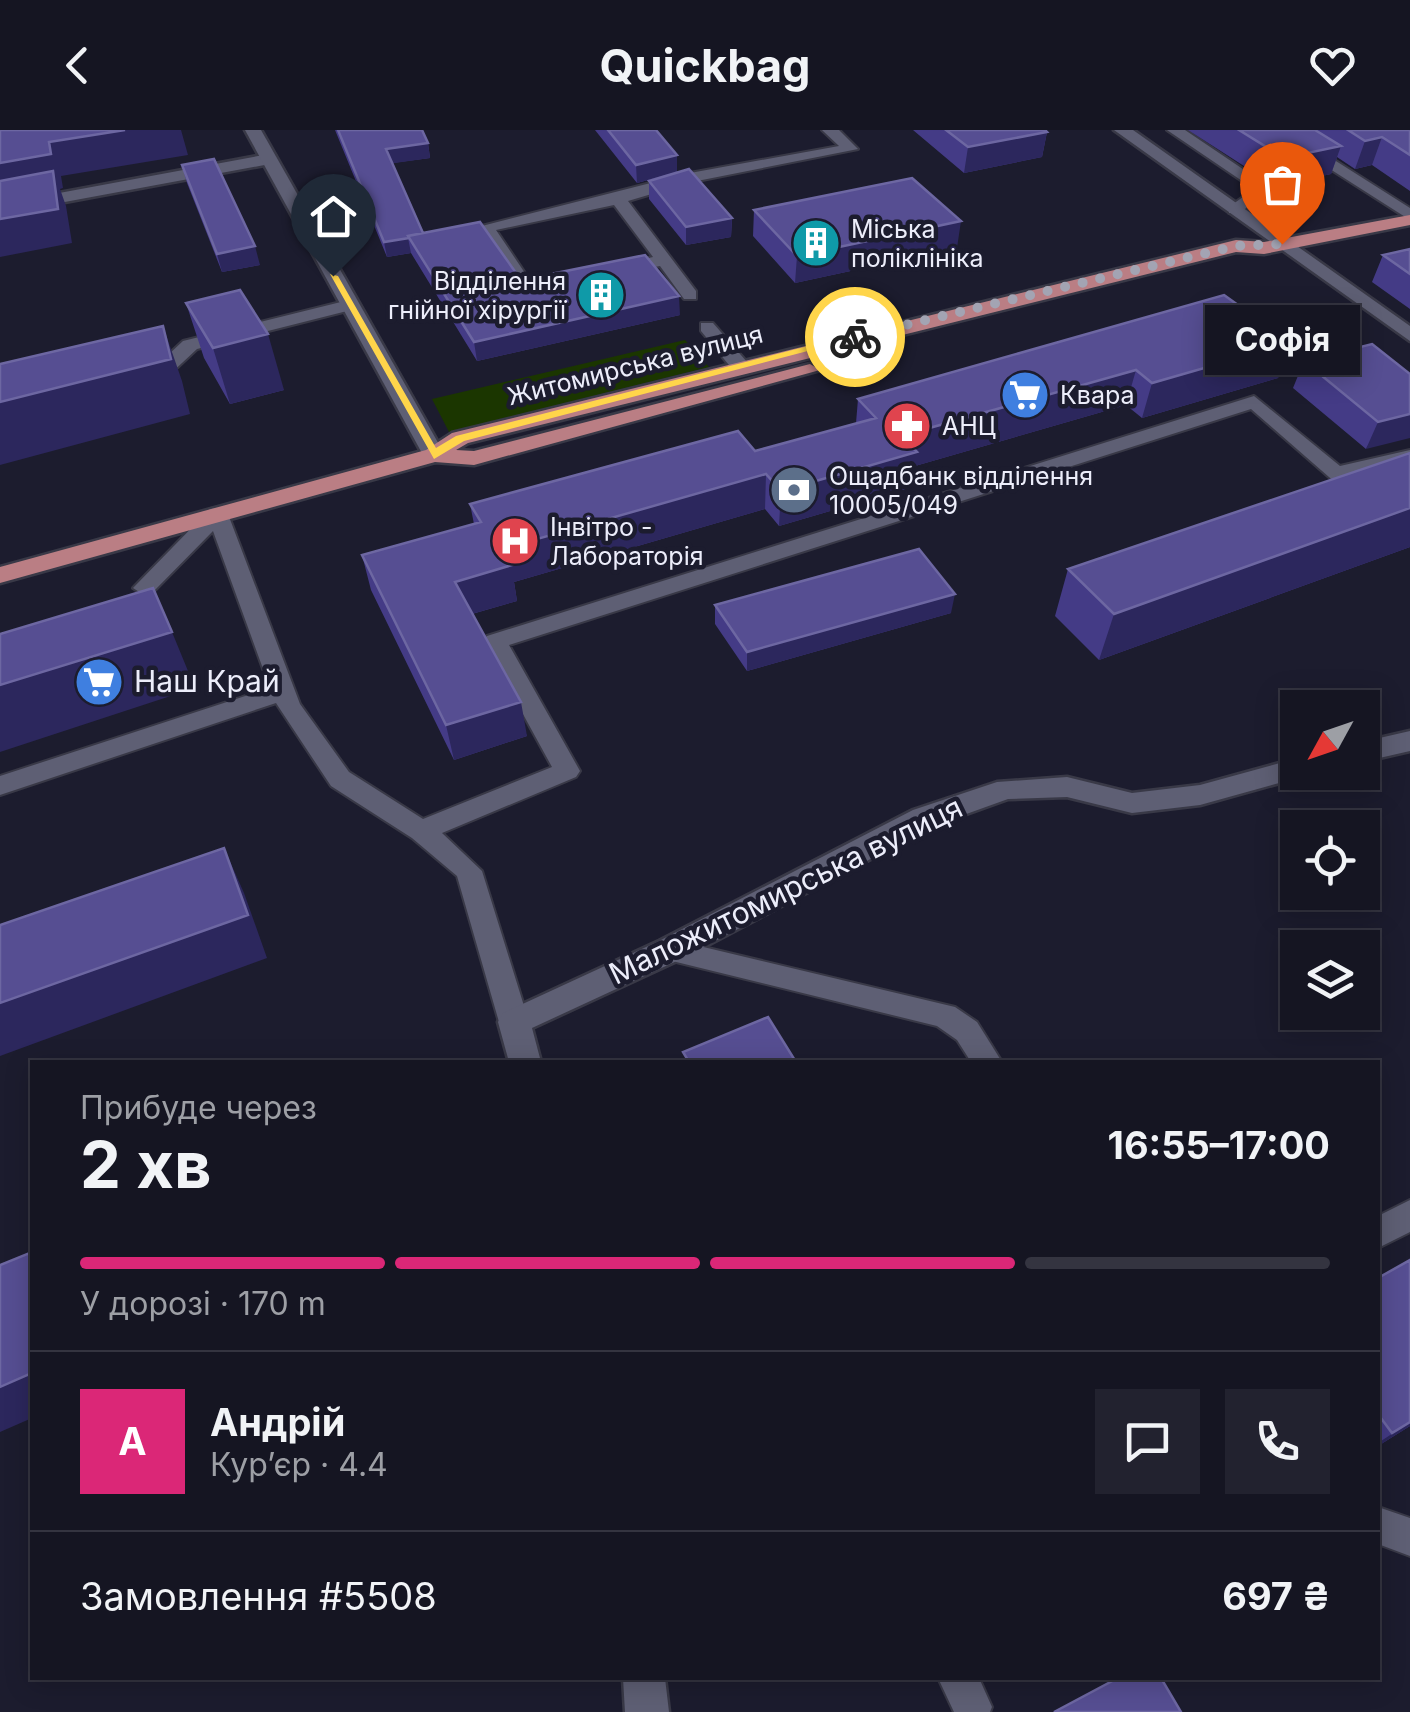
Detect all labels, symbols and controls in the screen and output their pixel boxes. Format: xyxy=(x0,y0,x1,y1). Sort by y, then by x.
icon: back xyxy=(50,38,105,93)
text: Quickbag xyxy=(599,38,811,93)
icon: heart xyxy=(1305,38,1360,93)
pin xyxy=(1240,142,1325,245)
icon: bag xyxy=(1255,157,1310,212)
pin xyxy=(291,174,376,277)
icon: home xyxy=(306,189,361,244)
place label: Міська поліклініка xyxy=(851,214,984,273)
building icon: Міська поліклініка xyxy=(790,217,842,269)
place label: Відділення гнійної хірургії xyxy=(388,266,568,325)
building icon: Відділення гнійної хірургії xyxy=(575,269,627,321)
courier xyxy=(805,287,905,387)
callout: Софія xyxy=(1204,304,1360,374)
icon: bike xyxy=(828,310,883,365)
street label: Житомирська вулиця xyxy=(504,319,766,411)
text: Софія xyxy=(1235,320,1330,359)
supermarket icon: Квара xyxy=(999,369,1051,421)
place label: Квара xyxy=(1060,380,1135,410)
pharmacy icon: АНЦ xyxy=(881,400,933,452)
place label: АНЦ xyxy=(942,411,996,441)
place label: Ощадбанк відділення 10005/049 xyxy=(829,461,1093,520)
bank icon: Ощадбанк відділення 10005/049 xyxy=(768,464,820,516)
place label: Інвітро - Лабораторія xyxy=(550,512,704,571)
hospital icon: Інвітро - Лабораторія xyxy=(489,515,541,567)
supermarket icon: Наш Край xyxy=(73,656,125,708)
place label: Наш Край xyxy=(134,663,280,699)
north arrow xyxy=(1280,690,1380,790)
map controls xyxy=(1280,690,1380,1030)
street label: Маложитомирська вулиця xyxy=(603,789,968,991)
button: locate xyxy=(1280,810,1380,910)
button: layers xyxy=(1280,930,1380,1030)
text: Прибуде через xyxy=(80,1088,317,1127)
text: 16:55–17:00 xyxy=(1108,1122,1330,1168)
text: 2 хв xyxy=(80,1125,212,1204)
text: У дорозі · 170 m xyxy=(80,1284,326,1323)
button: chat xyxy=(1095,1389,1200,1494)
button: phone xyxy=(1225,1389,1330,1494)
text: Андрій xyxy=(210,1399,345,1445)
text: А xyxy=(118,1418,147,1464)
text: Кур’єр · 4.4 xyxy=(210,1445,388,1484)
text: Замовлення #5508 xyxy=(80,1573,437,1619)
text: 697 ₴ xyxy=(1222,1573,1330,1619)

